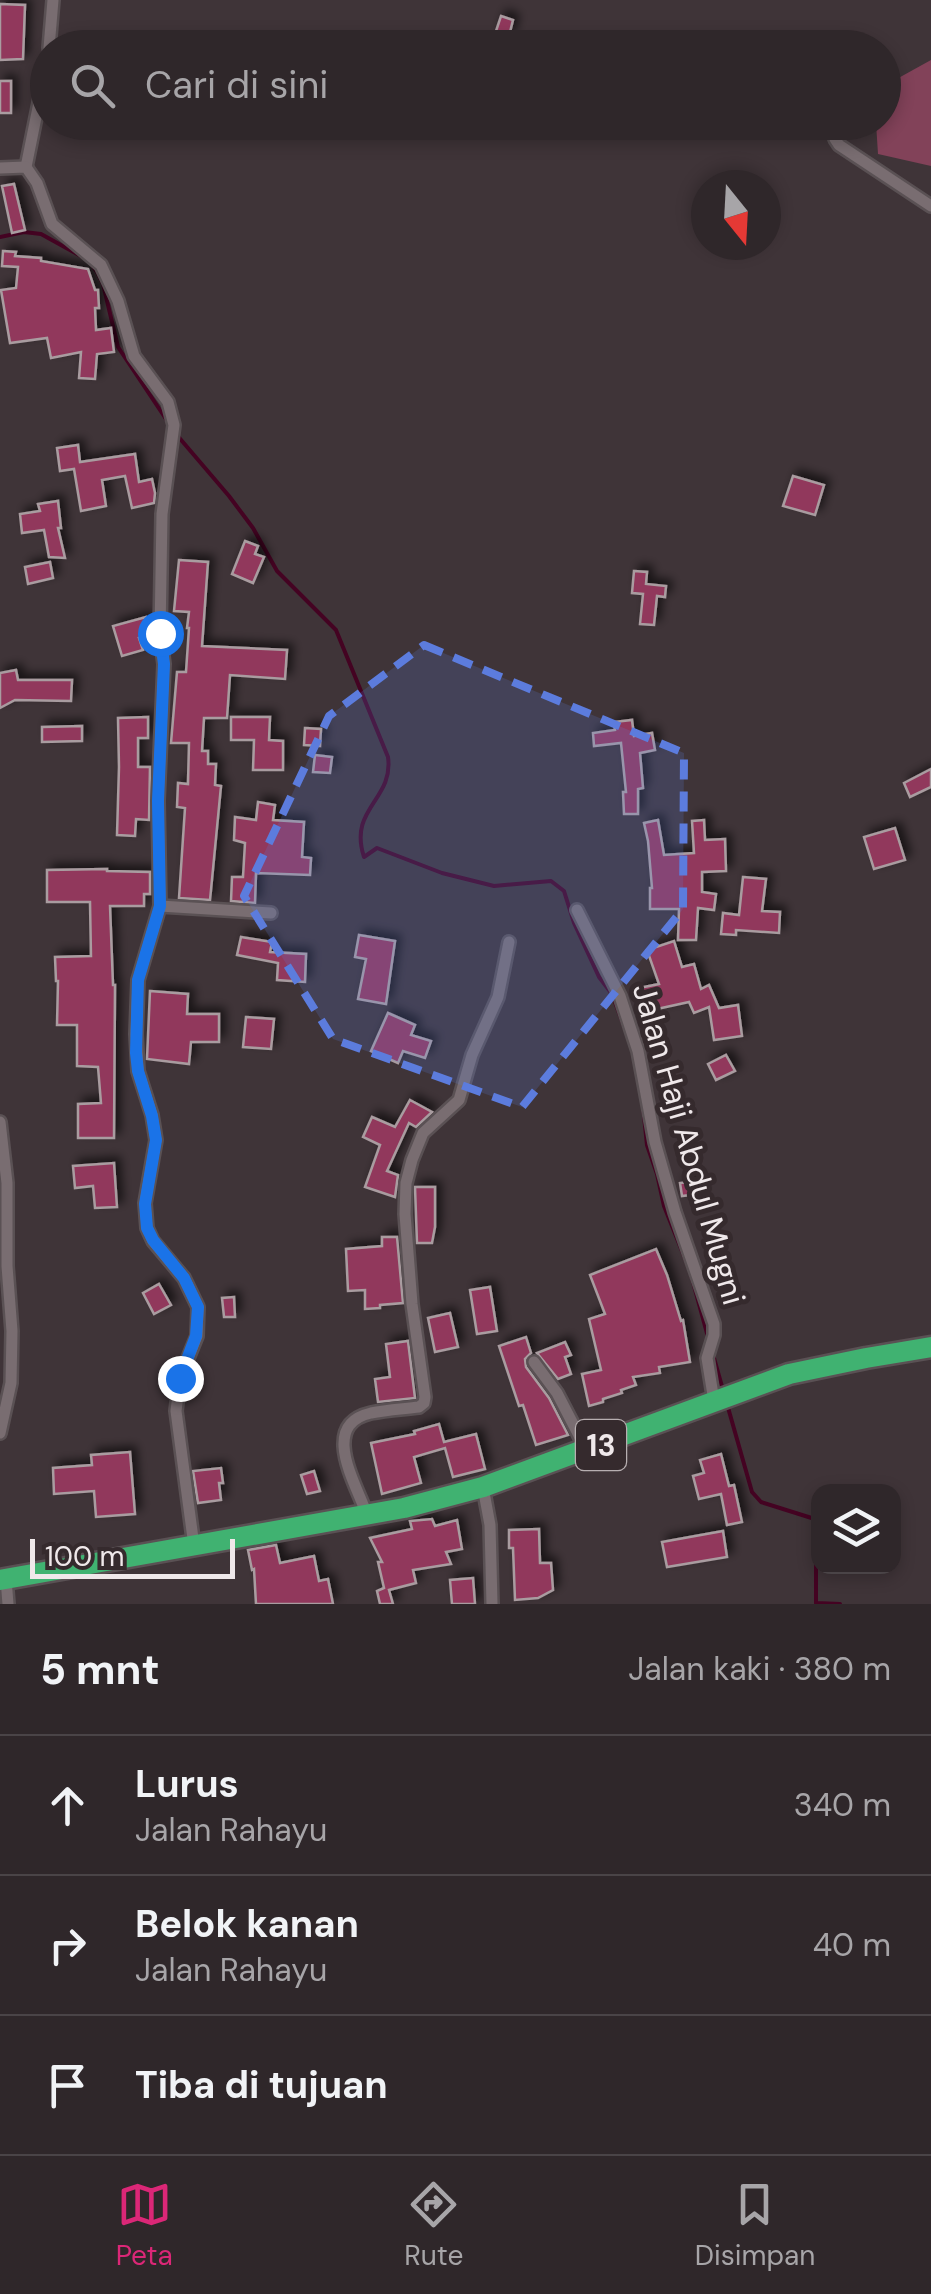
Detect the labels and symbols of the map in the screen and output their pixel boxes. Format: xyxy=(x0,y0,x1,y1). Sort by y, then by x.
north arrow xyxy=(691,170,781,260)
route start xyxy=(138,611,184,657)
street label: Jalan Haji Abdul Mugni xyxy=(623,978,755,1310)
route end xyxy=(158,1356,204,1402)
road number: 13 xyxy=(576,1420,626,1470)
scale bar xyxy=(30,1534,235,1578)

